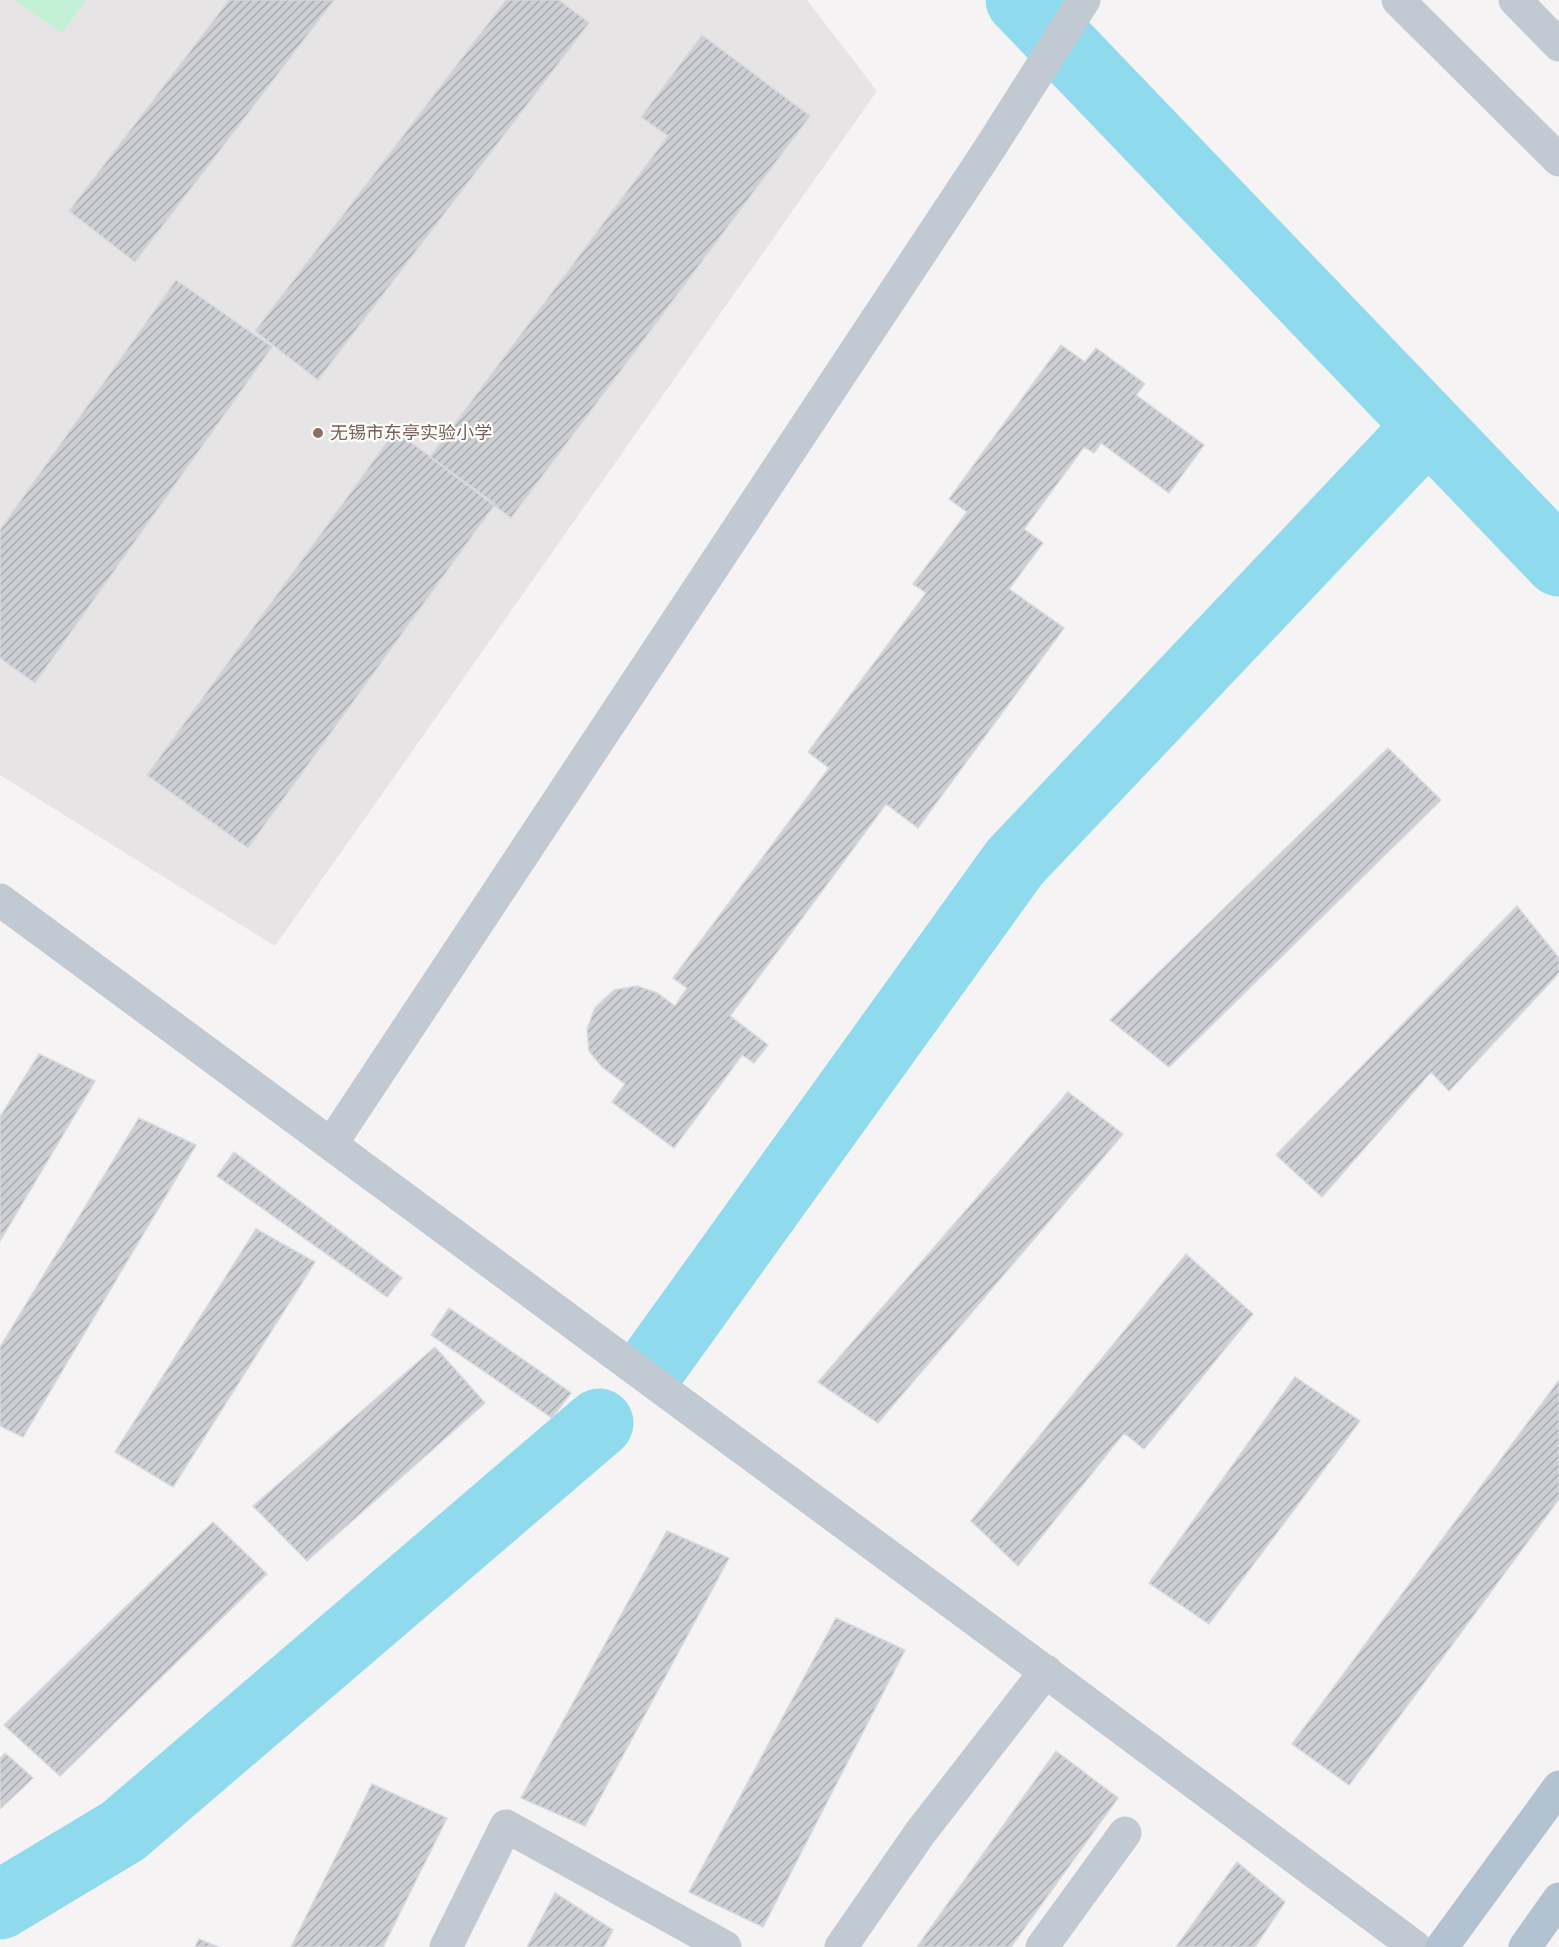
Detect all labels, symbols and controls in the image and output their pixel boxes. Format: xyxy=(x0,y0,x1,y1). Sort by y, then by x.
place label: 无锡市东亭实验小学 xyxy=(330,421,492,444)
marker: 无锡市东亭实验小学 xyxy=(311,426,325,440)

